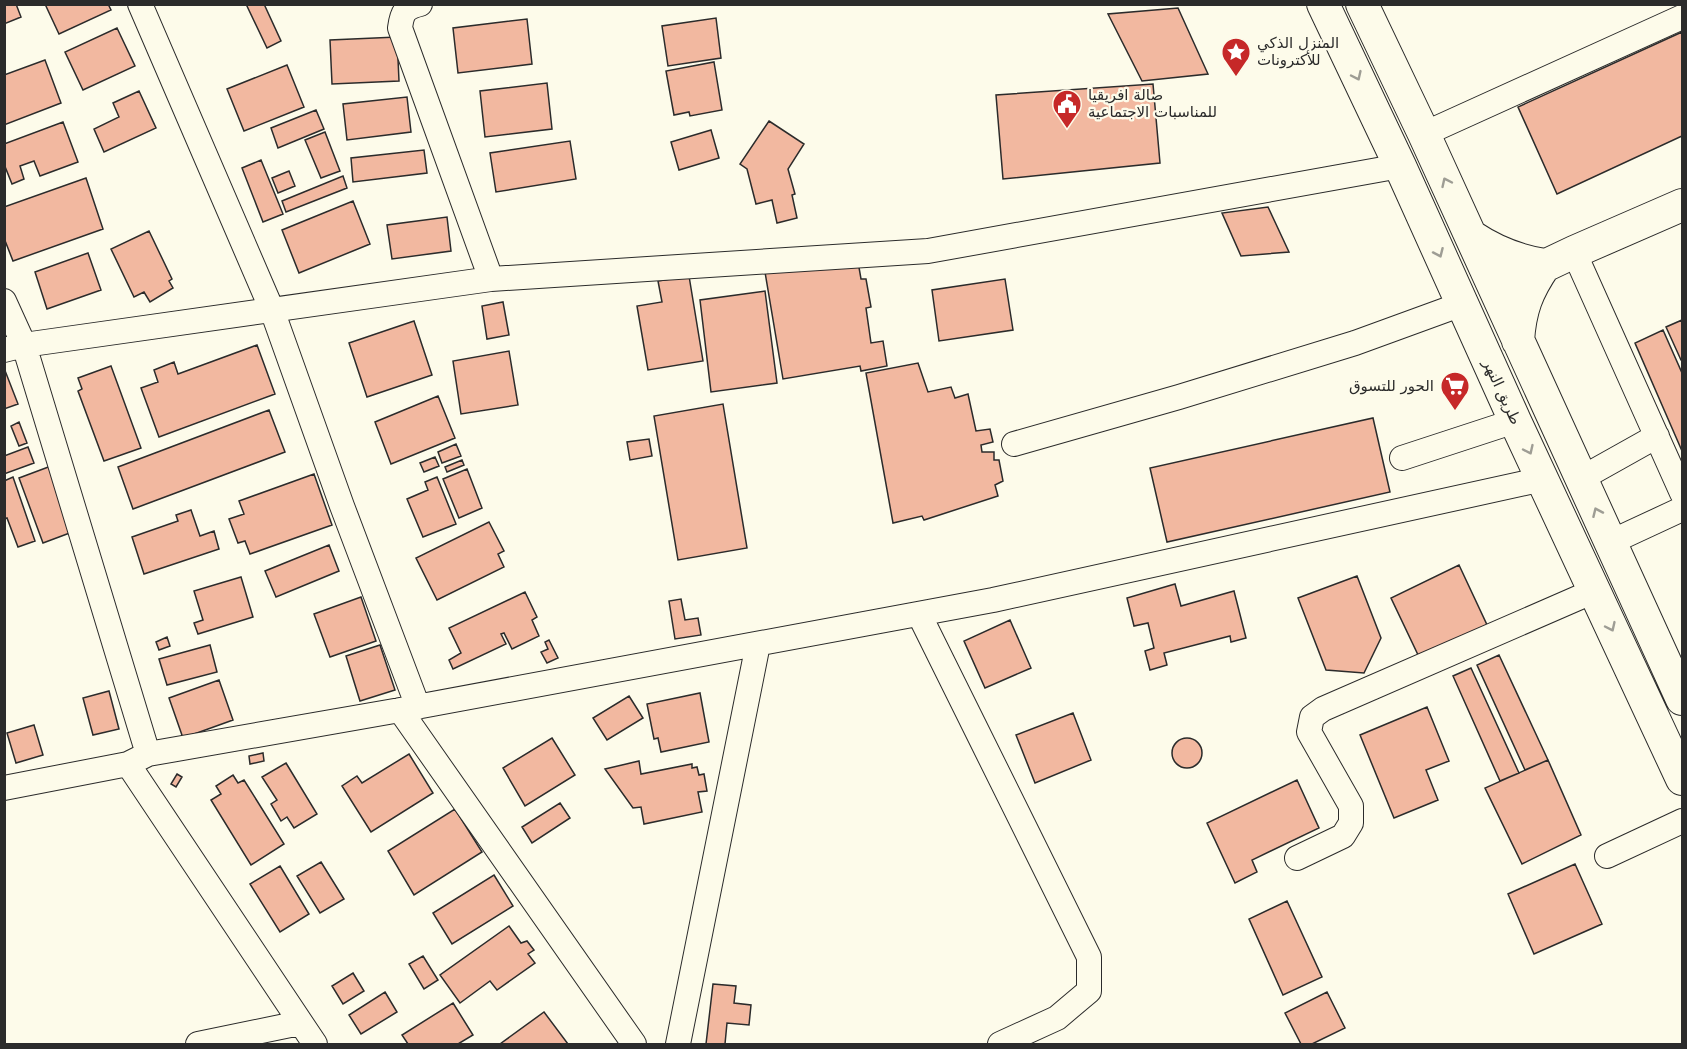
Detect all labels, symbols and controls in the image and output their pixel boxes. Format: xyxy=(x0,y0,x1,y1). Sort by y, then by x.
place label: المنزل الذكي للأكترونات xyxy=(1257,34,1339,69)
place icon: المنزل الذكي للأكترونات xyxy=(1220,36,1252,78)
one-way arrow xyxy=(1350,70,1362,81)
place label: صالة افريقيا للمناسبات الاجتماعية xyxy=(1088,86,1217,121)
public building icon: صالة افريقيا للمناسبات الاجتماعية xyxy=(1051,88,1083,130)
one-way arrow xyxy=(1441,177,1453,188)
one-way arrow xyxy=(1432,247,1444,258)
street label: طريق النهر xyxy=(1479,356,1525,428)
supermarket icon: الحور للتسوق xyxy=(1439,370,1471,412)
place label: الحور للتسوق xyxy=(1349,377,1434,395)
one-way arrow xyxy=(1521,443,1533,454)
one-way arrow xyxy=(1592,507,1604,518)
one-way arrow xyxy=(1603,620,1615,631)

